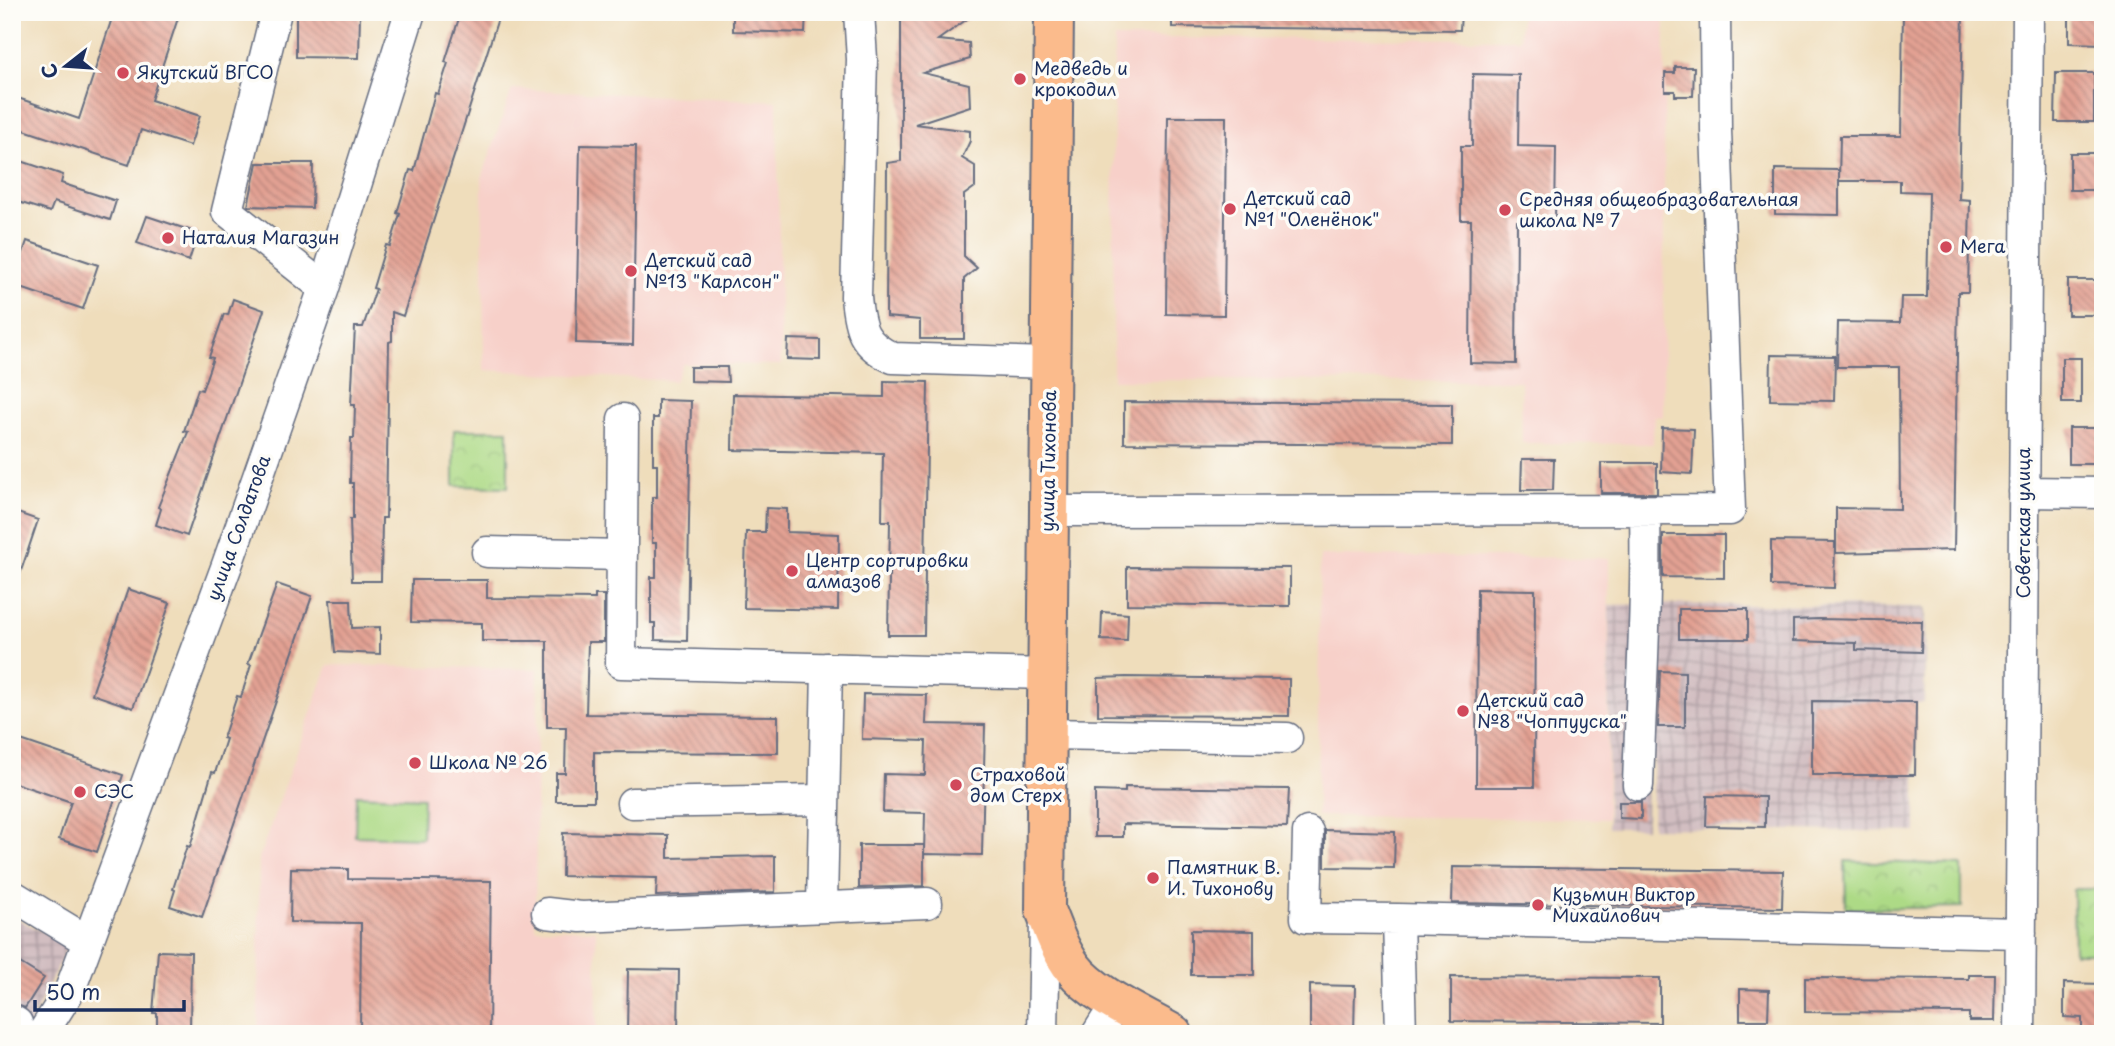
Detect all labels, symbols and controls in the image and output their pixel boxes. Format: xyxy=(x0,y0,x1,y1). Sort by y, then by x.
north arrow xyxy=(32,32,102,102)
place label: Медведь и крокодил xyxy=(1034,54,1128,102)
place label: Якутский ВГСО xyxy=(137,58,274,85)
text: С xyxy=(33,60,64,82)
marker: Якутский ВГСО xyxy=(115,65,131,81)
marker: Медведь и крокодил xyxy=(1012,71,1028,87)
place label: Детский сад №1 "Оленёнок" xyxy=(1243,184,1380,232)
place label: Cредняя общеобразовательная школа № 7 xyxy=(1519,185,1799,233)
marker: Детский сад №1 "Оленёнок" xyxy=(1222,201,1238,217)
marker: Cредняя общеобразовательная школа № 7 xyxy=(1497,202,1513,218)
place label: Наталия Магазин xyxy=(182,223,339,250)
marker: Наталия Магазин xyxy=(160,230,176,246)
place label: Мега xyxy=(1960,232,2006,259)
marker: Мега xyxy=(1938,239,1954,255)
place label: Детский сад №13 "Карлсон" xyxy=(644,246,780,294)
marker: Детский сад №13 "Карлсон" xyxy=(623,263,639,279)
street label: улица Тихонова xyxy=(1033,389,1062,532)
street label: Советская улица xyxy=(2009,447,2036,599)
street label: улица Солдатова xyxy=(199,450,277,604)
place label: Центр сортировки алмазов xyxy=(806,546,969,594)
marker: Центр сортировки алмазов xyxy=(784,563,800,579)
place label: Детский сад №8 "Чоппууска" xyxy=(1476,686,1627,734)
marker: Детский сад №8 "Чоппууска" xyxy=(1455,703,1471,719)
place label: Школа № 26 xyxy=(429,748,547,775)
marker: Школа № 26 xyxy=(407,755,423,771)
place label: Страховой дом Стерх xyxy=(970,760,1066,808)
place label: СЭС xyxy=(94,777,134,804)
marker: Страховой дом Стерх xyxy=(948,777,964,793)
marker: СЭС xyxy=(72,784,88,800)
place label: Памятник В. И. Тихонову xyxy=(1167,853,1280,901)
marker: Памятник В. И. Тихонову xyxy=(1145,870,1161,886)
place label: Кузьмин Виктор Михайлович xyxy=(1552,880,1695,928)
marker: Кузьмин Виктор Михайлович xyxy=(1530,897,1546,913)
scale bar xyxy=(35,969,184,1013)
text: 50 m xyxy=(46,975,100,1007)

